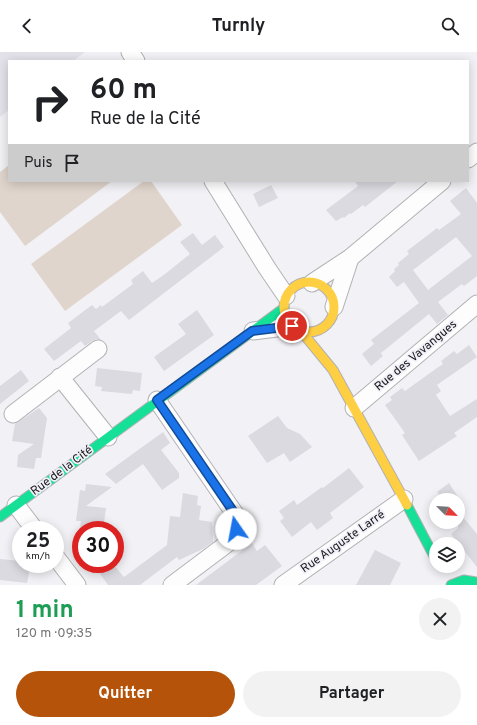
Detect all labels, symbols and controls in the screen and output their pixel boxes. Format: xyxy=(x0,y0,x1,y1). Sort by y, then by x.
icon: back xyxy=(16,15,38,37)
text: Turnly xyxy=(212,15,265,38)
icon: search xyxy=(439,15,461,37)
text: 60 m xyxy=(90,73,157,109)
icon: right xyxy=(24,76,76,128)
text: Rue de la Cité xyxy=(90,108,201,131)
icon: arrive xyxy=(61,152,83,174)
text: Puis xyxy=(24,154,53,173)
pin xyxy=(275,309,309,343)
icon: arrive xyxy=(281,315,303,337)
street label: Rue des Vavangues xyxy=(371,317,461,395)
street label: Rue de la Cité xyxy=(28,442,96,500)
north arrow xyxy=(429,493,465,529)
map controls xyxy=(429,493,465,573)
street label: Rue Auguste Larré xyxy=(298,507,388,577)
position arrow xyxy=(215,508,257,550)
speed limit sign: 30 xyxy=(72,521,124,573)
text: 25 xyxy=(26,529,50,555)
button: layers xyxy=(429,537,465,573)
text: km/h xyxy=(26,550,50,563)
text: 1 min xyxy=(16,596,74,626)
button: close xyxy=(419,598,461,640)
text: 120 m · 09:35 xyxy=(16,626,92,642)
button: Quitter xyxy=(16,671,235,717)
button: Partager xyxy=(243,671,461,717)

